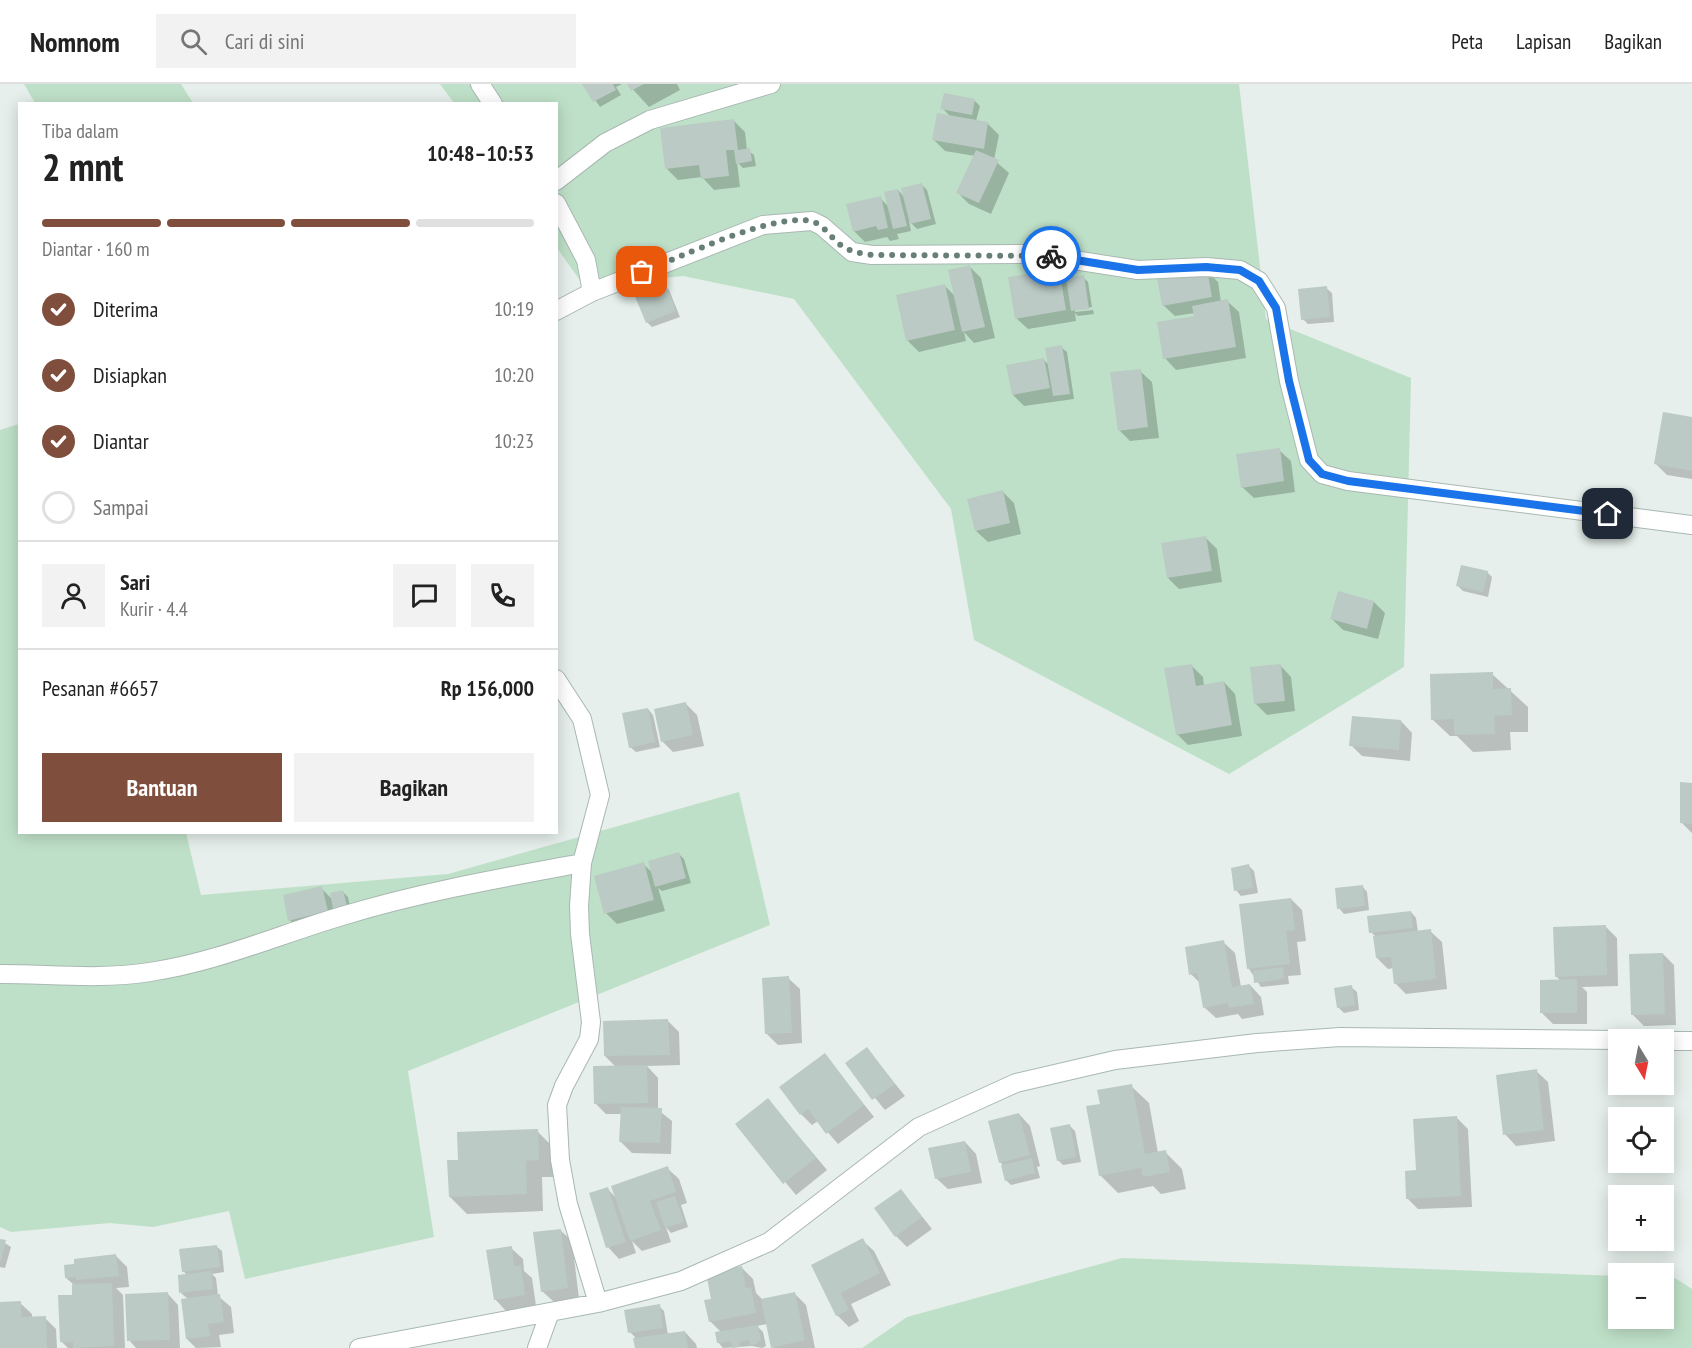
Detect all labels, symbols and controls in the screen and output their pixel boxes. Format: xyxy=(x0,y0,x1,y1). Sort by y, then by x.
search box xyxy=(156,14,576,68)
text: Nomnom xyxy=(30,23,120,60)
icon: search xyxy=(177,25,210,58)
text: Cari di sini xyxy=(225,27,304,55)
text: Peta xyxy=(1451,28,1483,55)
text: Lapisan xyxy=(1516,28,1571,55)
text: Bagikan xyxy=(1604,28,1662,55)
text: Tiba dalam xyxy=(42,118,119,144)
text: 10:48–10:53 xyxy=(427,139,534,167)
text: 2 mnt xyxy=(42,141,123,192)
courier xyxy=(1021,226,1081,286)
text: Diantar · 160 m xyxy=(42,236,150,262)
icon: bike xyxy=(1035,240,1068,273)
pin xyxy=(616,246,667,297)
icon: bag xyxy=(625,255,658,288)
icon: check xyxy=(42,293,75,326)
text: Diterima xyxy=(93,295,158,323)
text: 10:19 xyxy=(494,296,534,322)
icon: check xyxy=(42,359,75,392)
text: Disiapkan xyxy=(93,361,167,389)
text: 10:20 xyxy=(494,362,534,388)
icon: check xyxy=(42,425,75,458)
text: Diantar xyxy=(93,427,149,455)
text: 10:23 xyxy=(494,428,534,454)
pin xyxy=(1582,488,1633,539)
text: Sampai xyxy=(93,493,149,521)
icon: home xyxy=(1591,497,1624,530)
button: person xyxy=(42,564,105,627)
button: chat xyxy=(393,564,456,627)
button: phone xyxy=(471,564,534,627)
text: Sari xyxy=(120,568,150,596)
text: Kurir · 4.4 xyxy=(120,596,188,622)
text: Pesanan #6657 xyxy=(42,674,159,702)
text: Rp 156,000 xyxy=(441,674,534,702)
button: Bantuan xyxy=(42,753,282,822)
button: Bagikan xyxy=(294,753,534,822)
north arrow xyxy=(1608,1029,1674,1095)
map controls xyxy=(1608,1029,1674,1329)
button: locate xyxy=(1608,1107,1674,1173)
button: + xyxy=(1608,1185,1674,1251)
button: − xyxy=(1608,1263,1674,1329)

